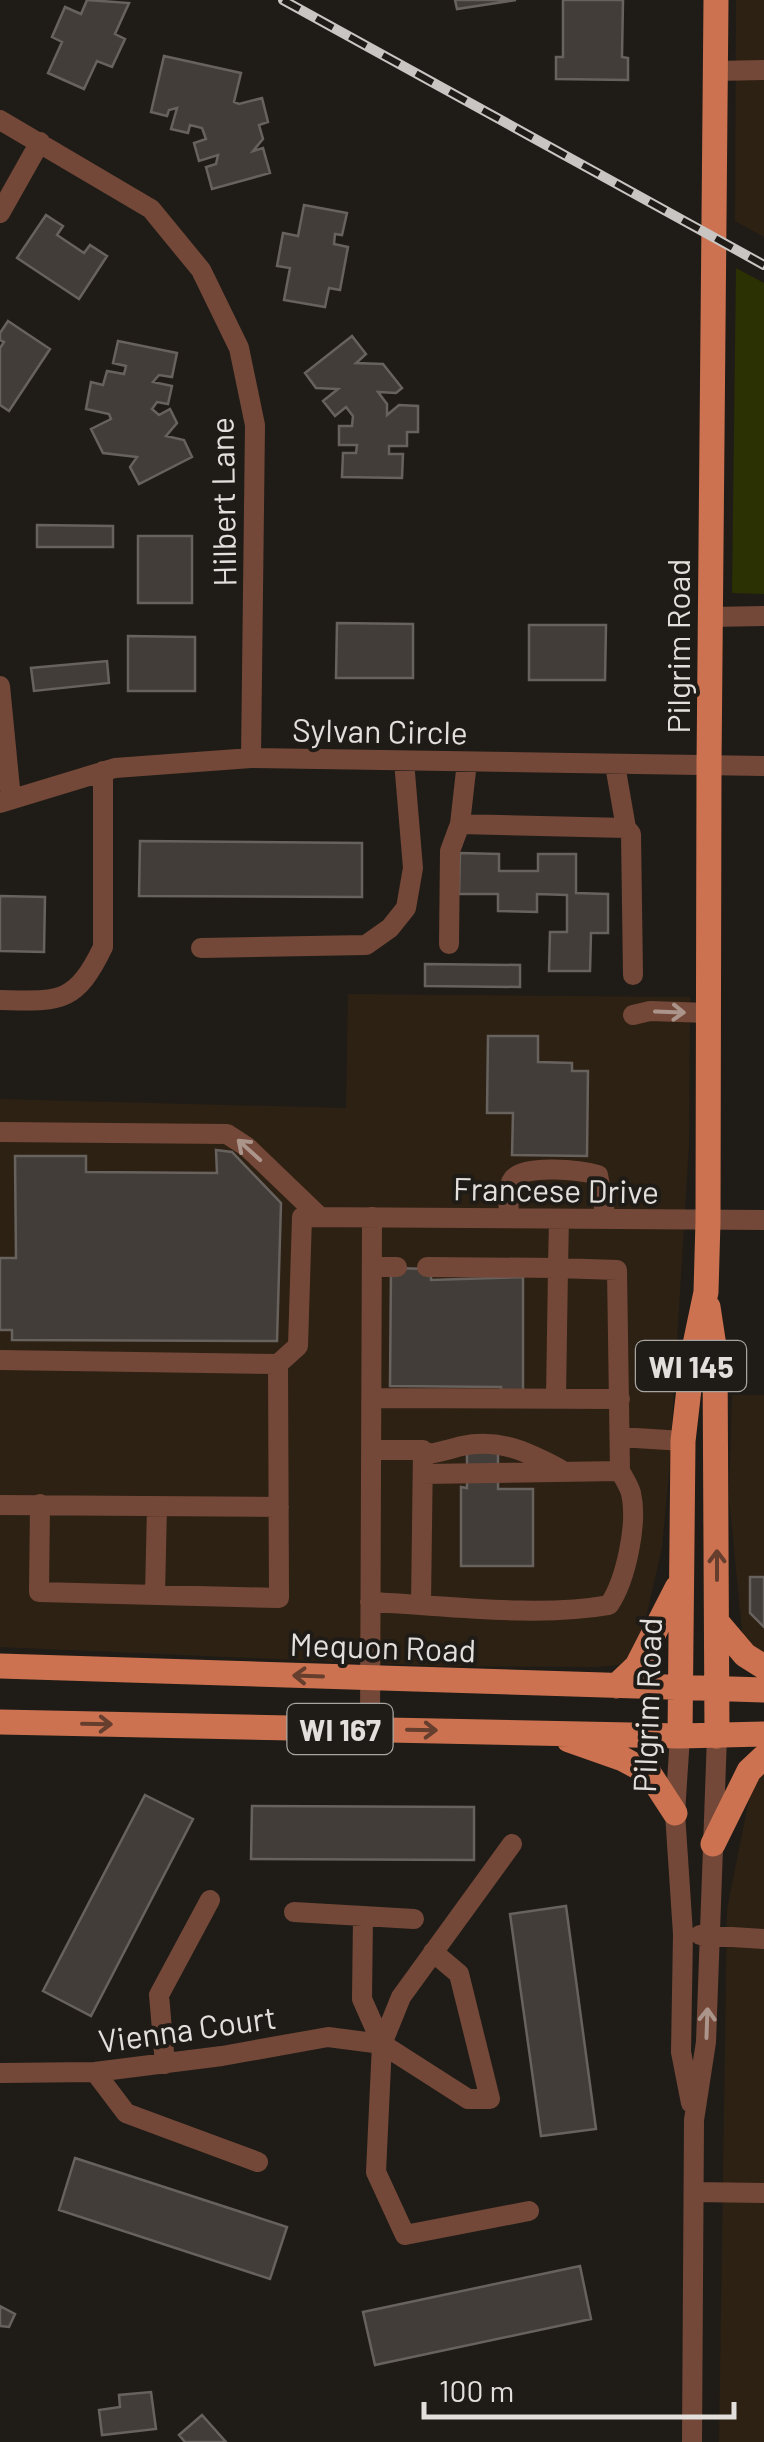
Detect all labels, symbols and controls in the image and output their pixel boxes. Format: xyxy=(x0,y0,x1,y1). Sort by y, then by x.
street label: Hilbert Lane xyxy=(202,417,242,587)
street label: Pilgrim Road xyxy=(658,558,696,734)
street label: Sylvan Circle xyxy=(292,709,468,751)
one-way arrow xyxy=(654,1002,686,1021)
one-way arrow xyxy=(237,1139,263,1162)
street label: Francese Drive xyxy=(453,1168,659,1210)
road number: WI 145 xyxy=(636,1341,746,1391)
one-way arrow xyxy=(708,1550,726,1582)
street label: Pilgrim Road xyxy=(624,1617,668,1793)
street label: Mequon Road xyxy=(289,1624,477,1668)
one-way arrow xyxy=(293,1666,325,1685)
road number: WI 167 xyxy=(288,1704,392,1754)
one-way arrow xyxy=(80,1714,113,1734)
one-way arrow xyxy=(406,1721,438,1740)
street label: Vienna Court xyxy=(96,1997,278,2059)
one-way arrow xyxy=(697,2008,716,2040)
scale bar xyxy=(424,2357,734,2419)
text: 100 m xyxy=(439,2372,514,2408)

